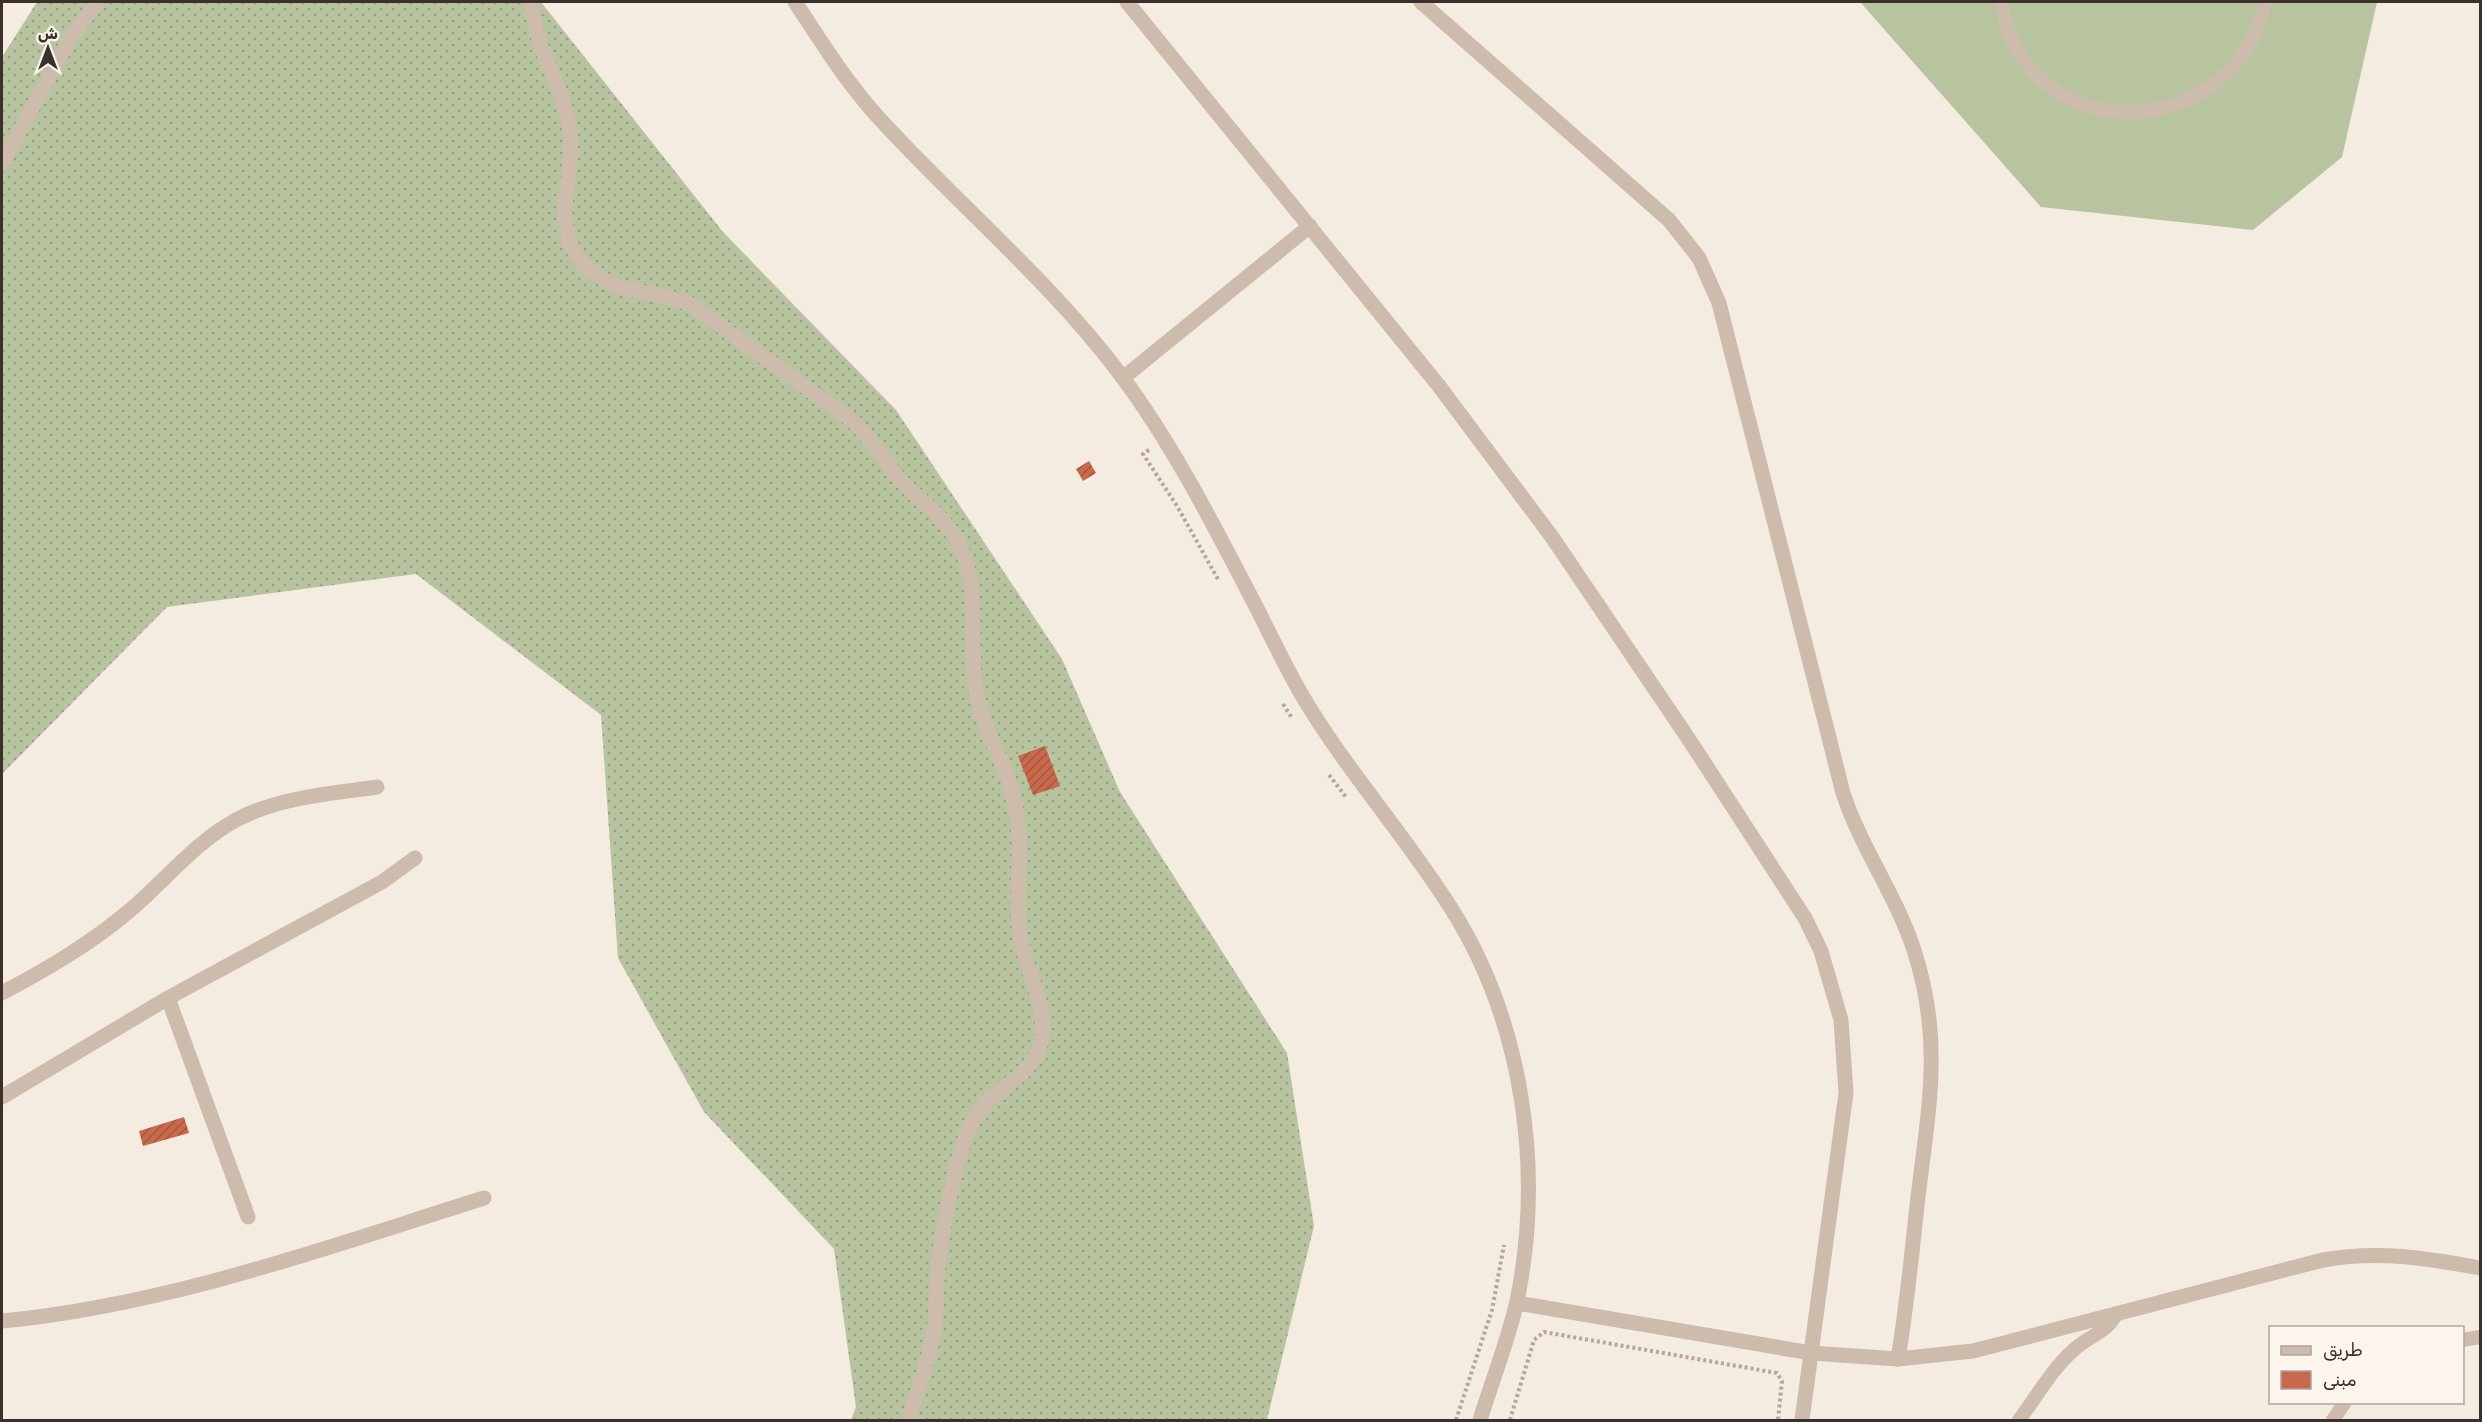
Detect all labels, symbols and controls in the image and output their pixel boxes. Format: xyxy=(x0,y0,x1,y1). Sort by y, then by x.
north arrow xyxy=(18,18,78,78)
text: ش xyxy=(38,24,58,43)
legend xyxy=(2269,1326,2464,1404)
text: طريق xyxy=(2323,1339,2363,1361)
text: مبنى xyxy=(2323,1369,2357,1391)

